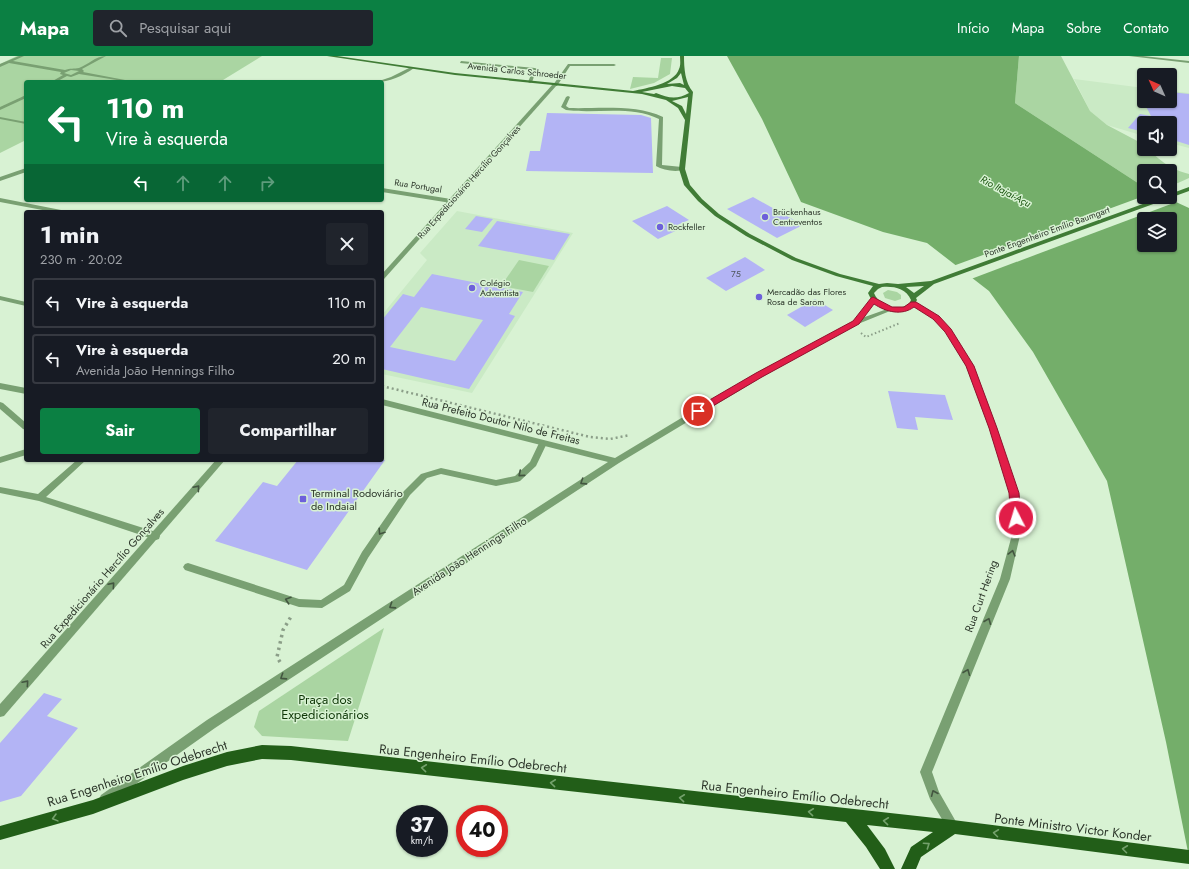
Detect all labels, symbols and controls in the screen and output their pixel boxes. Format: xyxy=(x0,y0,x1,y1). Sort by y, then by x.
search box xyxy=(93,10,373,46)
text: Mapa xyxy=(20,15,69,42)
icon: search xyxy=(107,17,129,39)
text: Pesquisar aqui xyxy=(139,17,231,39)
text: Início xyxy=(957,18,989,38)
text: Mapa xyxy=(1011,18,1044,38)
text: Sobre xyxy=(1066,18,1101,38)
text: Contato xyxy=(1123,18,1169,38)
street label: Avenida Carlos Schroeder xyxy=(467,59,568,82)
north arrow xyxy=(1137,68,1177,108)
map controls xyxy=(1137,68,1177,252)
text: 110 m xyxy=(106,88,184,129)
icon: left xyxy=(40,96,92,148)
button: sound xyxy=(1137,116,1177,156)
street label: Rua Expedicionário Hercílio Gonçalves xyxy=(414,122,523,241)
text: Vire à esquerda xyxy=(106,126,228,152)
button: search xyxy=(1137,164,1177,204)
icon: left xyxy=(130,172,152,194)
icon: ahead xyxy=(172,172,194,194)
icon: ahead xyxy=(214,172,236,194)
icon: right xyxy=(256,172,278,194)
water label: Rio Itajaí-Açu xyxy=(978,172,1034,211)
street label: Rua Portugal xyxy=(393,175,443,196)
street label: Ponte Engenheiro Emílio Baumgart xyxy=(982,203,1112,260)
place label: Brückenhaus Centreventos xyxy=(773,205,822,228)
marker: Brückenhaus Centreventos xyxy=(760,212,770,222)
button: layers xyxy=(1137,212,1177,252)
text: 1 min xyxy=(40,217,100,252)
place label: Rockfeller xyxy=(668,220,706,233)
marker: Rockfeller xyxy=(655,222,665,232)
button: close xyxy=(326,223,368,265)
text: 230 m · 20:02 xyxy=(40,250,122,269)
house number: 75 xyxy=(731,267,741,280)
place label: Colégio Adventista xyxy=(480,276,519,299)
marker: Colégio Adventista xyxy=(467,283,477,293)
place label: Mercadão das Flores Rosa de Sarom xyxy=(767,285,846,308)
icon: left xyxy=(42,292,64,314)
text: Vire à esquerda xyxy=(76,292,188,314)
text: 110 m xyxy=(327,292,366,314)
marker: Mercadão das Flores Rosa de Sarom xyxy=(754,292,764,302)
text: Vire à esquerda xyxy=(76,339,188,361)
icon: left xyxy=(42,348,64,370)
text: 20 m xyxy=(332,348,366,370)
text: Avenida João Hennings Filho xyxy=(76,361,235,380)
street label: Rua Prefeito Doutor Nilo de Freitas xyxy=(420,394,582,449)
pin xyxy=(681,394,715,428)
icon: arrive xyxy=(687,400,709,422)
button: Sair xyxy=(40,408,200,454)
button: Compartilhar xyxy=(208,408,368,454)
one-way arrow xyxy=(519,470,526,477)
one-way arrow xyxy=(580,477,587,485)
one-way arrow xyxy=(193,485,200,492)
place label: Terminal Rodoviário de Indaial xyxy=(311,485,403,514)
marker: Terminal Rodoviário de Indaial xyxy=(298,494,308,504)
position arrow xyxy=(995,497,1037,539)
street label: Rua Expedicionário Hercílio Gonçalves xyxy=(36,504,168,652)
street label: Avenida João Hennings Filho xyxy=(408,513,530,599)
one-way arrow xyxy=(378,528,386,535)
one-way arrow xyxy=(1007,550,1015,556)
street label: Rua Curt Hering xyxy=(961,558,1001,634)
one-way arrow xyxy=(107,583,114,590)
one-way arrow xyxy=(285,596,292,605)
one-way arrow xyxy=(389,602,396,609)
one-way arrow xyxy=(983,618,991,625)
one-way arrow xyxy=(962,669,970,677)
one-way arrow xyxy=(280,672,287,680)
one-way arrow xyxy=(21,680,28,688)
park label: Praça dos Expedicionários xyxy=(281,690,369,724)
street label: Rua Engenheiro Emílio Odebrecht xyxy=(45,735,230,812)
street label: Rua Engenheiro Emílio Odebrecht xyxy=(378,739,568,778)
one-way arrow xyxy=(421,764,427,773)
street label: Rua Engenheiro Emílio Odebrecht xyxy=(700,775,890,814)
one-way arrow xyxy=(550,779,556,788)
one-way arrow xyxy=(931,790,939,797)
one-way arrow xyxy=(679,793,685,802)
speed limit sign: 40 xyxy=(456,805,508,857)
one-way arrow xyxy=(808,808,814,817)
street label: Ponte Ministro Victor Konder xyxy=(993,808,1153,847)
text: 37 xyxy=(410,811,434,840)
one-way arrow xyxy=(52,813,59,822)
one-way arrow xyxy=(883,816,889,825)
one-way arrow xyxy=(993,829,999,838)
text: km/h xyxy=(411,833,433,848)
one-way arrow xyxy=(923,842,930,850)
one-way arrow xyxy=(1121,845,1128,854)

